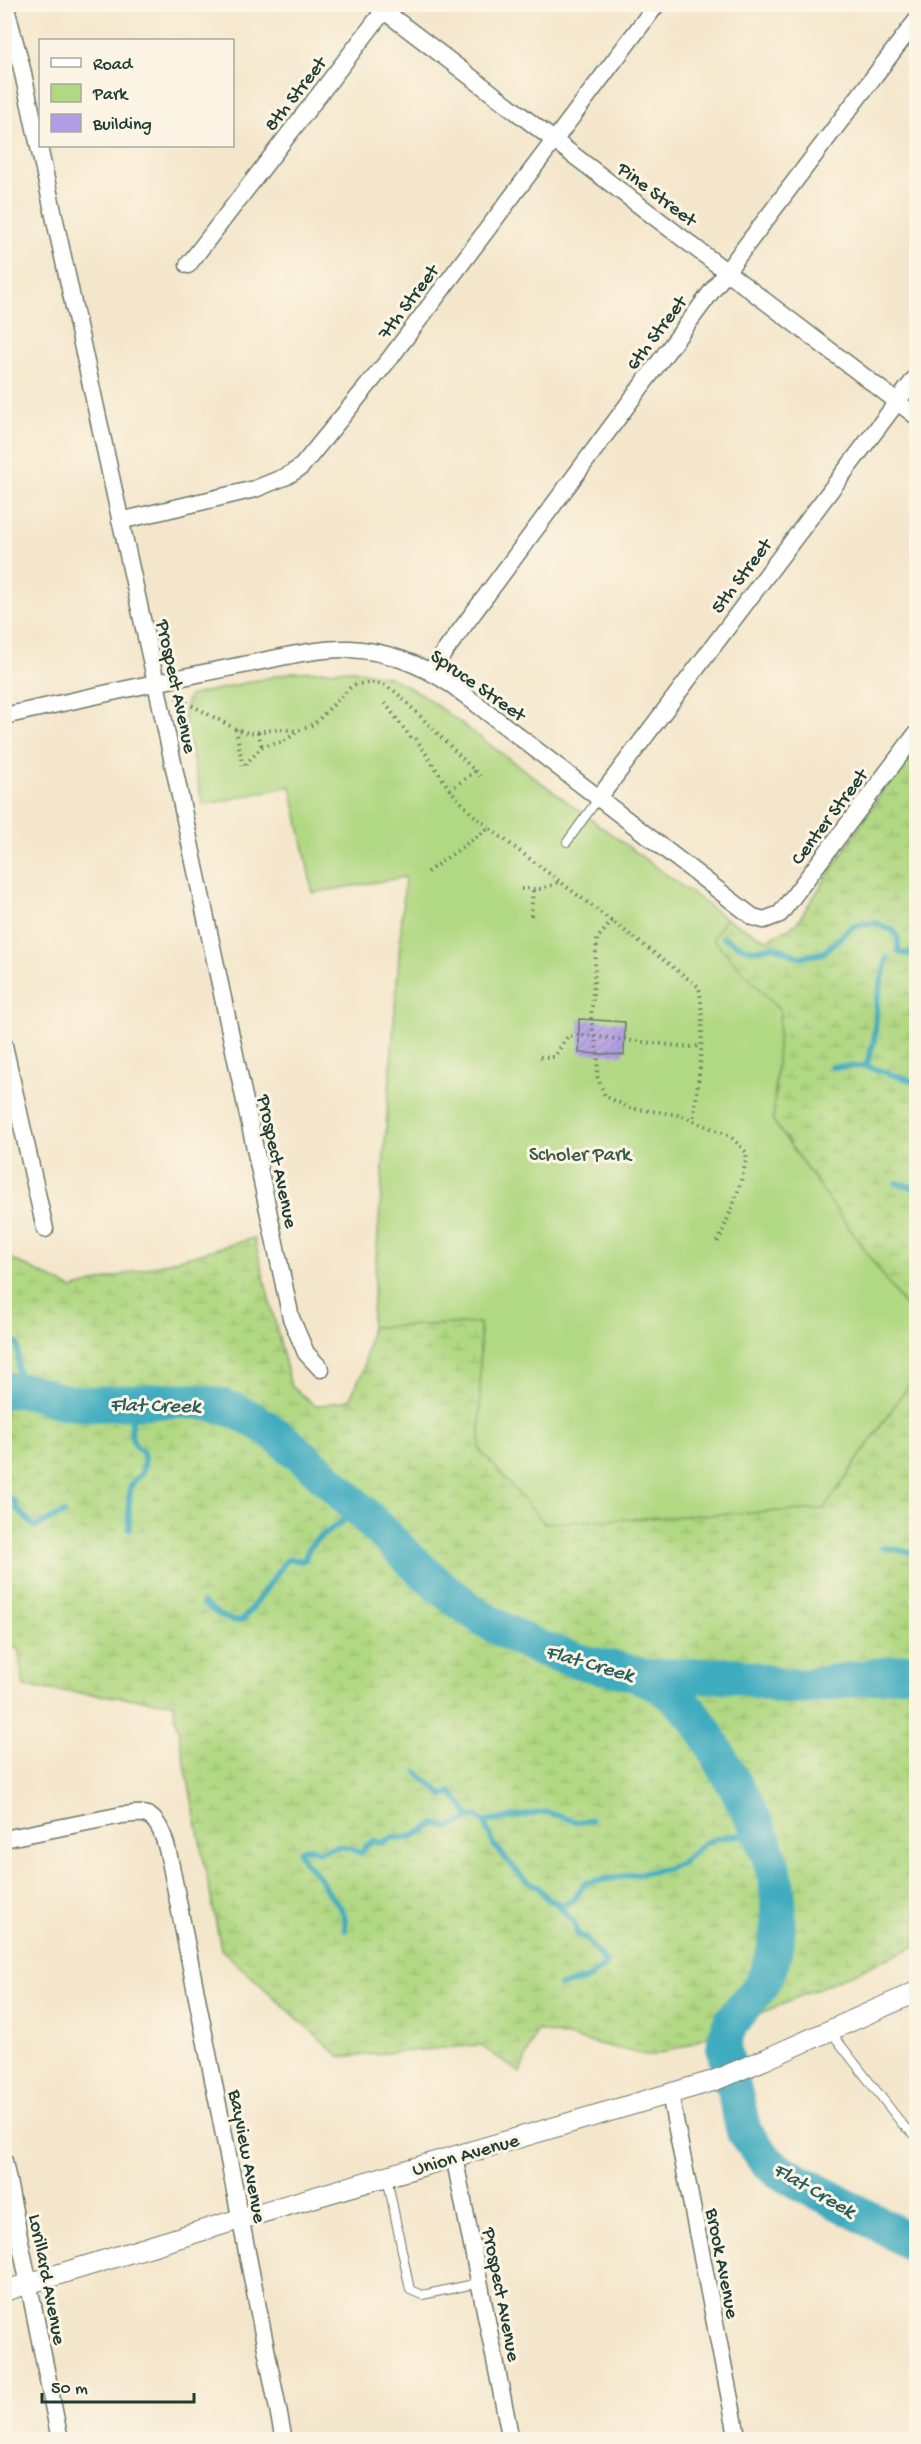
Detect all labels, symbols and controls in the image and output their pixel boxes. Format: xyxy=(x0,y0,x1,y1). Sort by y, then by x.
legend xyxy=(39,39,234,147)
street label: 8th Street xyxy=(261,52,334,137)
text: Road xyxy=(93,55,134,76)
text: Park xyxy=(92,85,129,106)
text: Building xyxy=(92,115,152,136)
street label: Pine Street xyxy=(611,158,702,234)
street label: 7th Street xyxy=(374,260,446,346)
street label: 6th Street xyxy=(622,291,694,376)
street label: 5th Street xyxy=(707,534,779,619)
street label: Prospect Avenue xyxy=(149,617,200,756)
street label: Spruce Street xyxy=(425,646,530,729)
street label: Center Street xyxy=(787,764,875,871)
street label: Prospect Avenue xyxy=(250,1092,301,1231)
park label: Scholer Park xyxy=(529,1145,633,1168)
water label: Flat Creek xyxy=(110,1394,203,1421)
water label: Flat Creek xyxy=(542,1641,638,1691)
street label: Bayview Avenue xyxy=(221,2087,270,2226)
street label: Union Avenue xyxy=(410,2130,523,2183)
water label: Flat Creek xyxy=(768,2159,861,2227)
street label: Brook Avenue xyxy=(698,2206,743,2321)
street label: Lorillard Avenue xyxy=(22,2212,70,2348)
street label: Prospect Avenue xyxy=(475,2225,524,2364)
scale bar xyxy=(42,2366,194,2404)
text: 50 m xyxy=(51,2379,88,2400)

